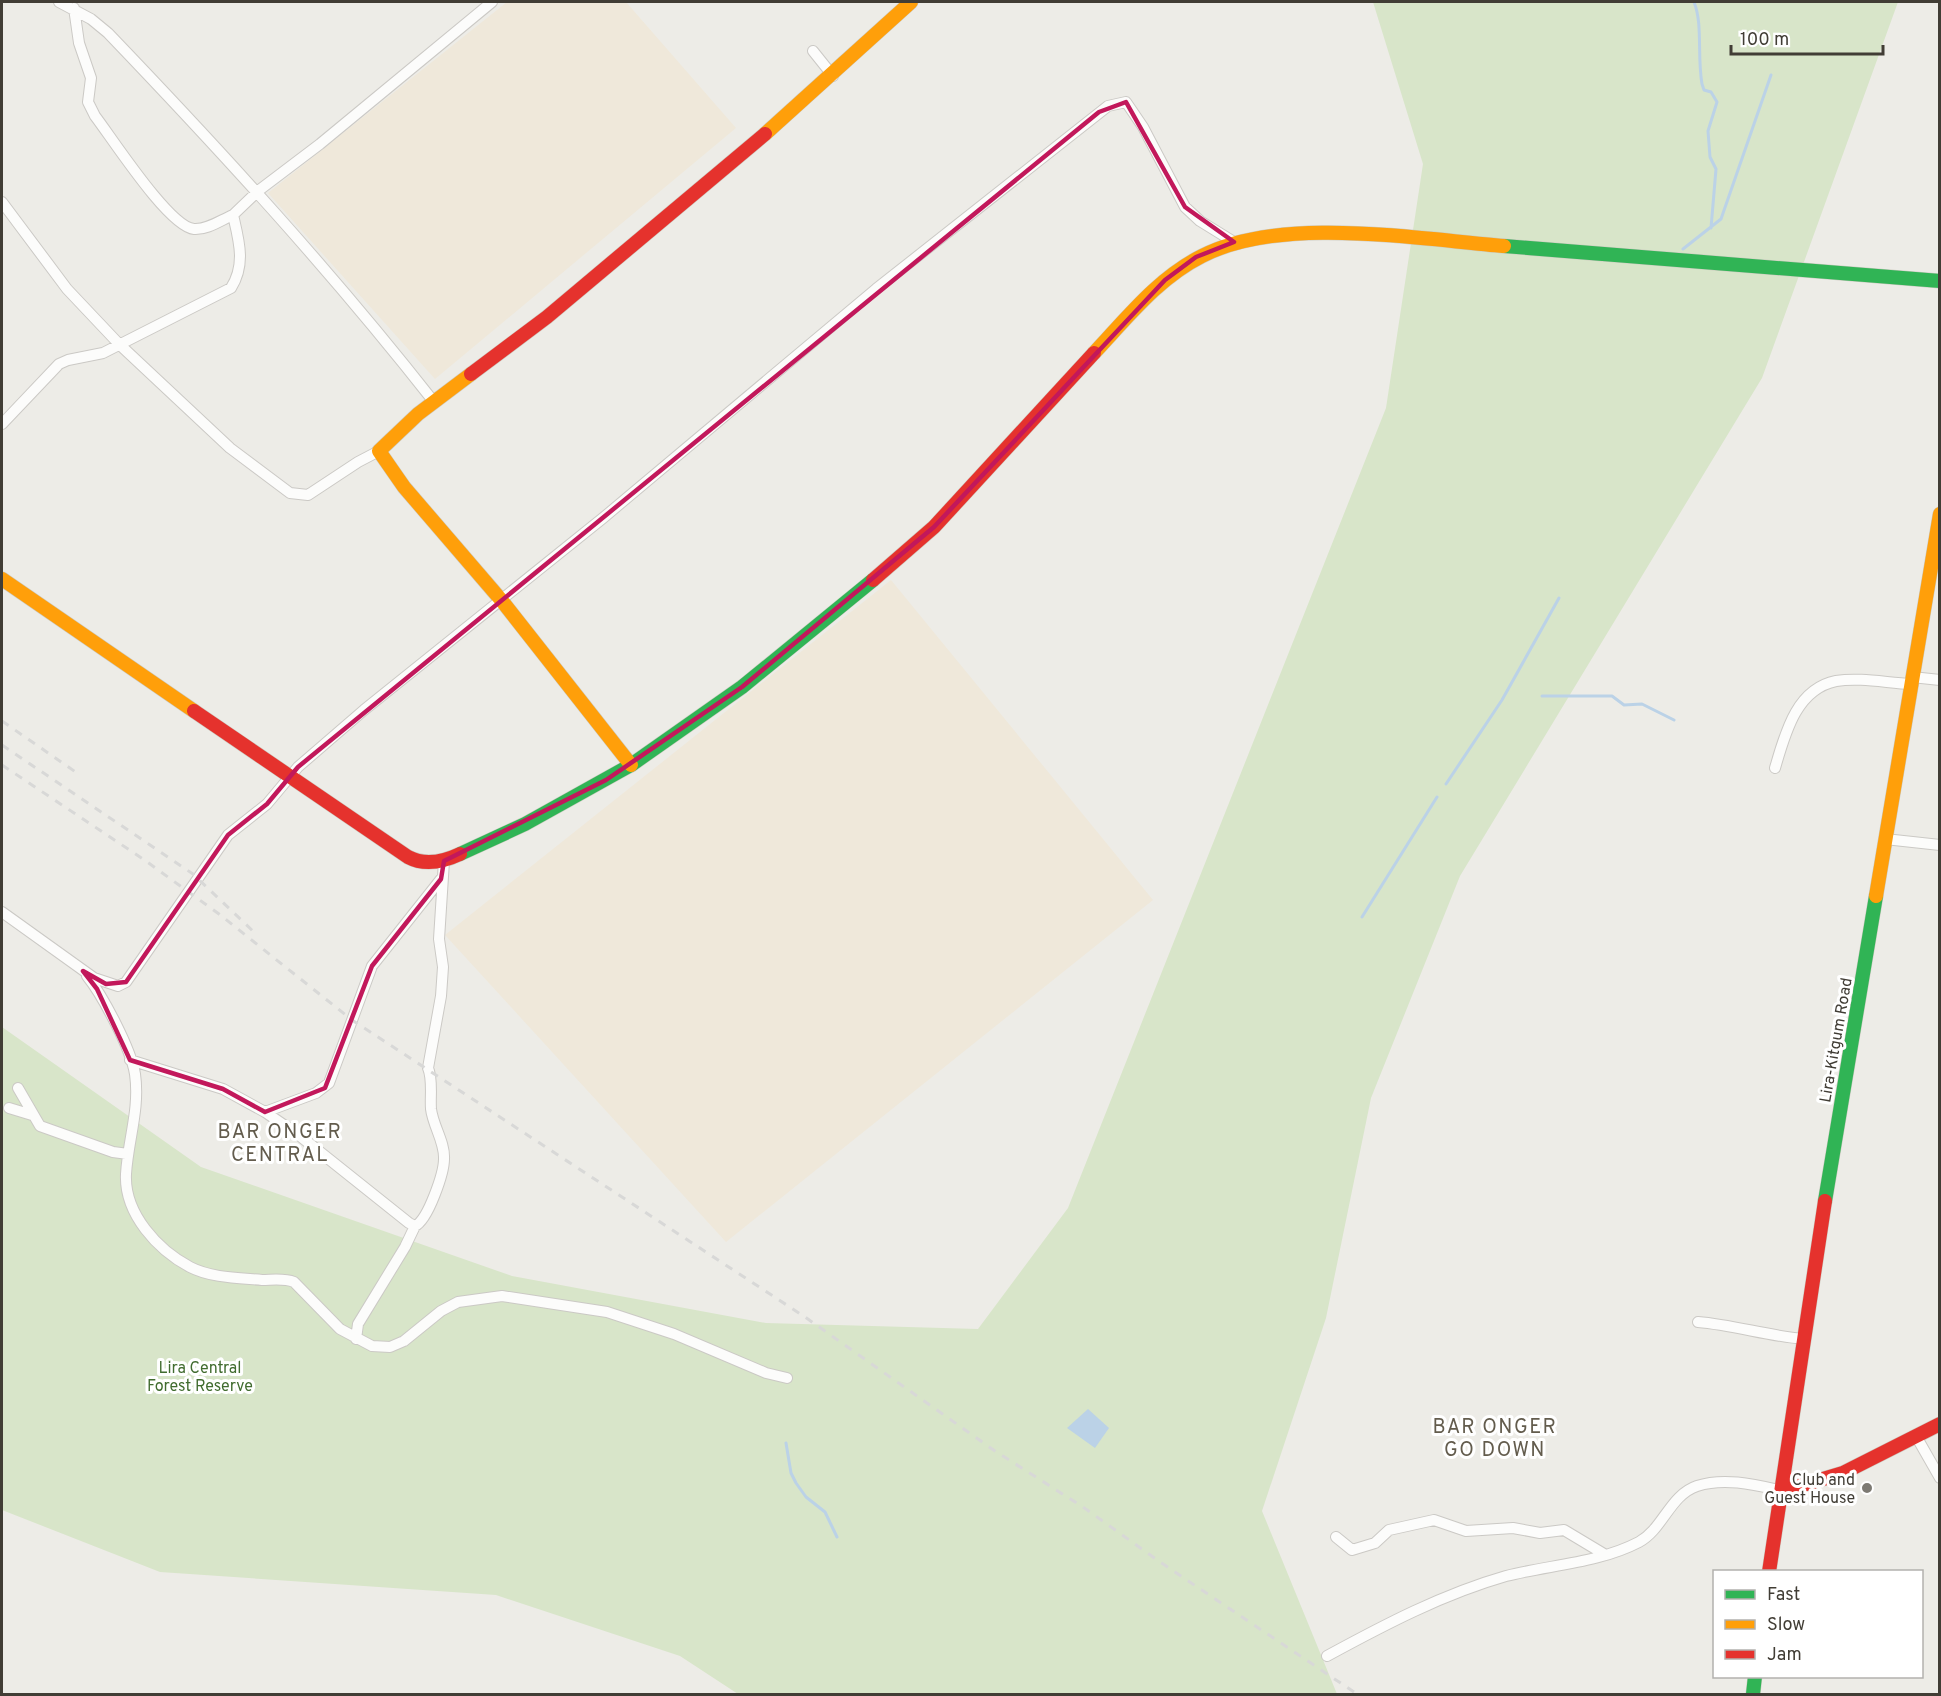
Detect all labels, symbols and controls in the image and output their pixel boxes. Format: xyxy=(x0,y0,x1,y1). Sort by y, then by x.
scale bar xyxy=(1731,18,1882,56)
text: 100 m xyxy=(1740,29,1789,52)
street label: Lira-Kitgum Road xyxy=(1816,976,1858,1104)
district label: BAR ONGER CENTRAL xyxy=(218,1120,342,1169)
park label: Lira Central Forest Reserve xyxy=(147,1359,253,1397)
district label: BAR ONGER GO DOWN xyxy=(1433,1415,1557,1464)
place label: Club and Guest House xyxy=(1764,1471,1855,1509)
marker: Club and Guest House xyxy=(1860,1481,1874,1495)
legend xyxy=(1713,1570,1923,1678)
text: Fast xyxy=(1767,1584,1800,1607)
text: Slow xyxy=(1767,1614,1805,1637)
text: Jam xyxy=(1767,1644,1802,1667)

